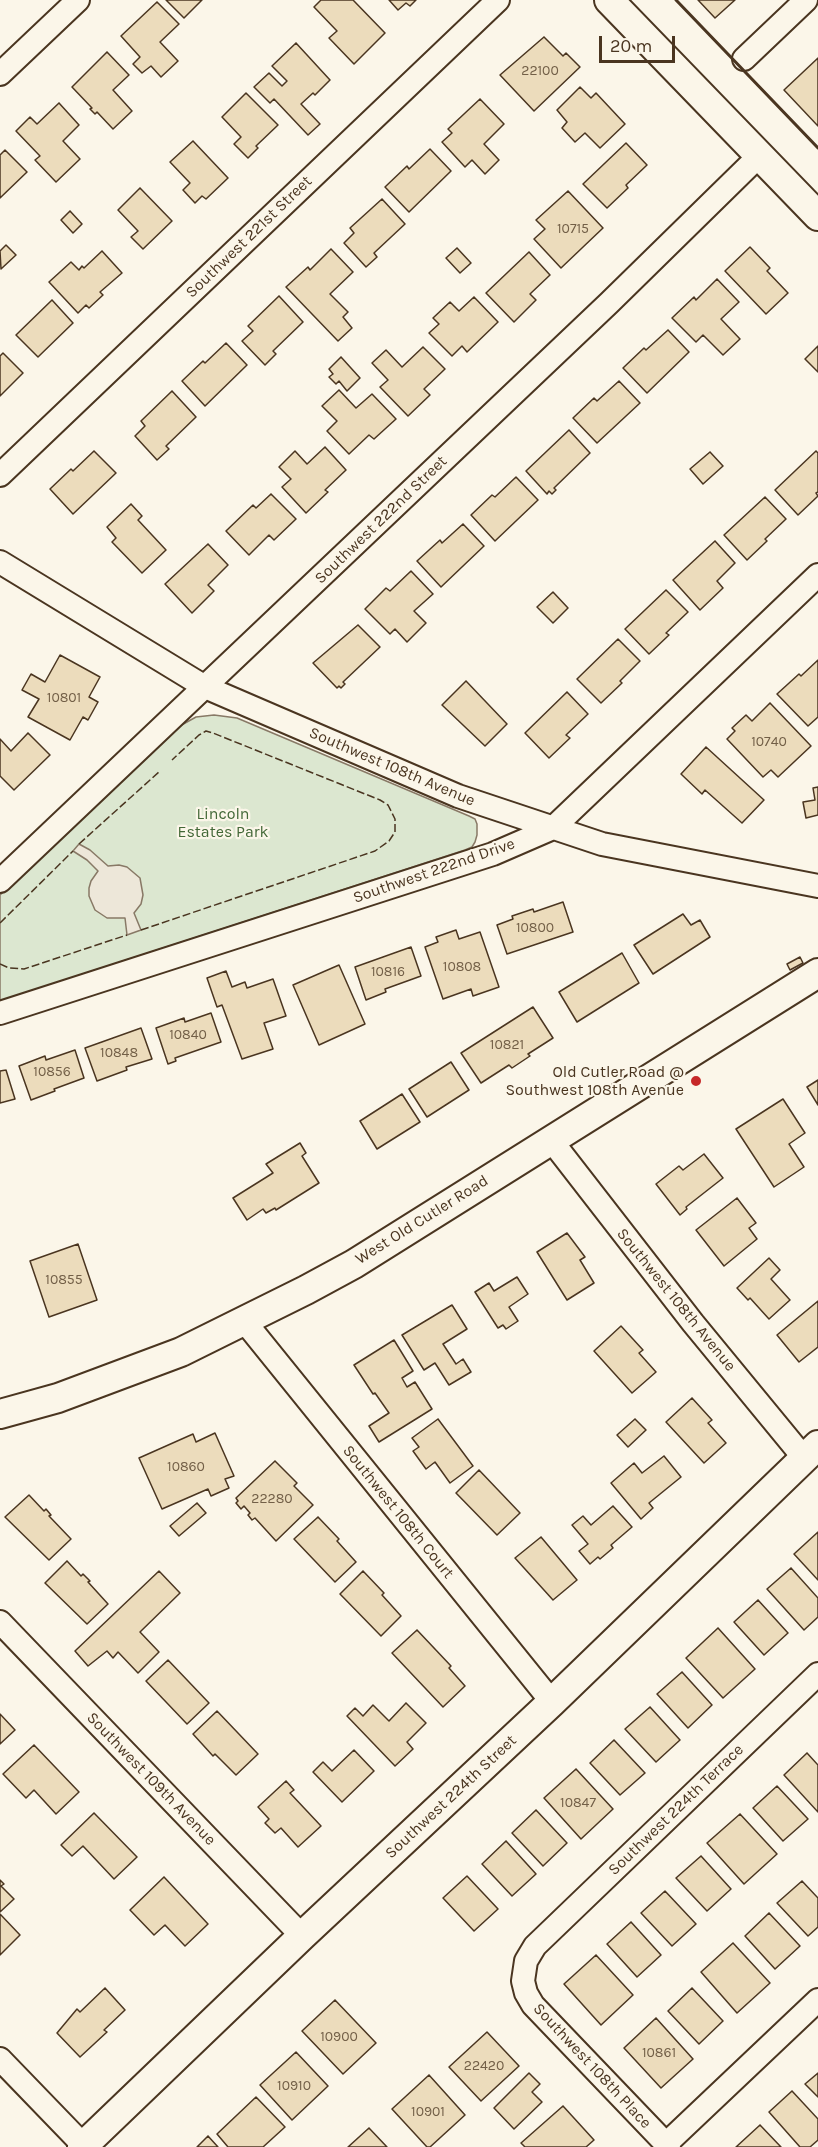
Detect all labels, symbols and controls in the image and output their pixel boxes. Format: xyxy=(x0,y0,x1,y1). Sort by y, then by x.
scale bar xyxy=(602,24,678,62)
text: 20 m xyxy=(610,35,652,57)
house number: 22100 xyxy=(521,63,559,79)
street label: Southwest 221st Street xyxy=(182,172,316,302)
house number: 10715 xyxy=(557,221,589,237)
street label: Southwest 222nd Street xyxy=(311,452,451,588)
house number: 10801 xyxy=(47,690,81,706)
street label: Southwest 108th Avenue xyxy=(306,723,478,811)
house number: 10740 xyxy=(751,734,787,750)
park label: Lincoln Estates Park xyxy=(177,804,269,842)
street label: Southwest 222nd Drive xyxy=(351,834,517,908)
house number: 10800 xyxy=(516,920,554,936)
house number: 10808 xyxy=(443,959,481,975)
house number: 10816 xyxy=(371,964,405,980)
house number: 10840 xyxy=(169,1027,207,1043)
house number: 10821 xyxy=(490,1037,524,1053)
house number: 10848 xyxy=(100,1045,138,1061)
place label: Old Cutler Road @ Southwest 108th Avenue xyxy=(505,1062,684,1100)
house number: 10856 xyxy=(33,1064,71,1080)
marker: Old Cutler Road @ Southwest 108th Avenue xyxy=(689,1074,703,1088)
street label: West Old Cutler Road xyxy=(352,1171,492,1269)
street label: Southwest 108th Avenue xyxy=(612,1225,740,1375)
house number: 10855 xyxy=(45,1272,83,1288)
street label: Southwest 108th Court xyxy=(338,1441,458,1583)
house number: 10860 xyxy=(167,1459,205,1475)
house number: 22280 xyxy=(251,1491,293,1507)
street label: Southwest 109th Avenue xyxy=(82,1708,220,1850)
street label: Southwest 224th Street xyxy=(381,1731,521,1863)
street label: Southwest 224th Terrace xyxy=(604,1740,748,1880)
house number: 10847 xyxy=(560,1795,596,1811)
street label: Southwest 108th Place xyxy=(529,1999,655,2133)
house number: 10900 xyxy=(320,2029,358,2045)
house number: 10861 xyxy=(642,2045,676,2061)
house number: 22420 xyxy=(464,2058,504,2074)
house number: 10910 xyxy=(277,2078,311,2094)
house number: 10901 xyxy=(411,2104,445,2120)

